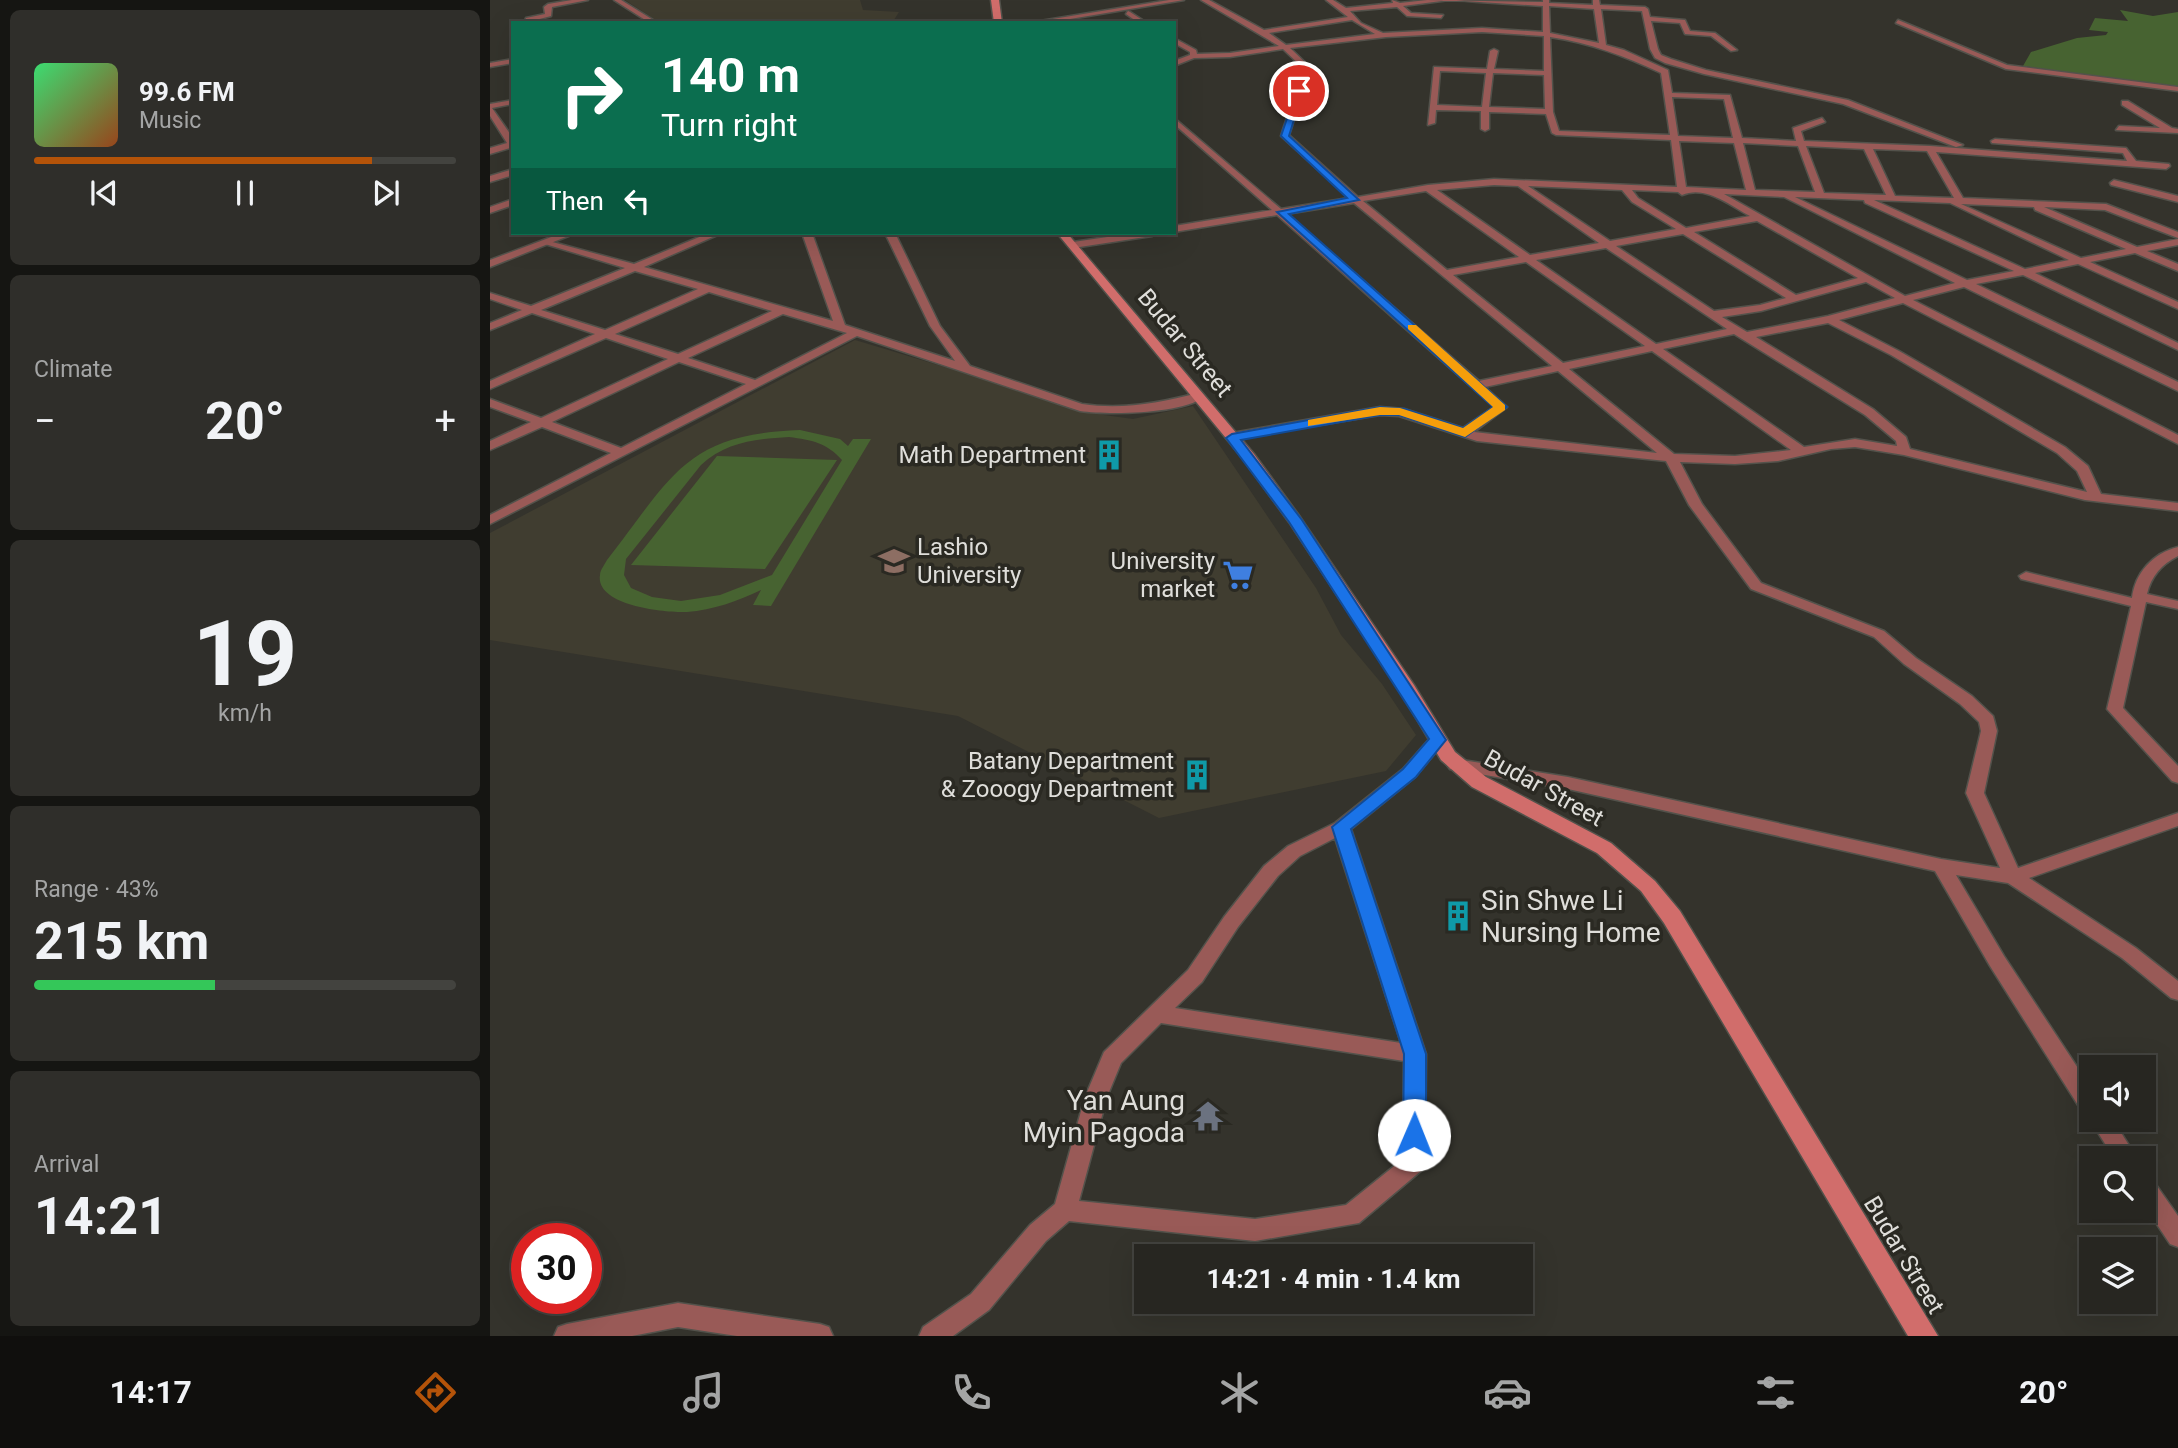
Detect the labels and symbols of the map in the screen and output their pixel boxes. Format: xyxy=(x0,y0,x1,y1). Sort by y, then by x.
pin xyxy=(1269,61,1329,121)
street label: Budar Street xyxy=(1132,283,1238,403)
building icon: Math Department xyxy=(1092,438,1126,472)
place label: Math Department xyxy=(899,441,1086,469)
place label: Lashio University xyxy=(917,533,1022,589)
school or university icon: Lashio University xyxy=(877,544,911,578)
place label: University market xyxy=(1111,547,1216,603)
supermarket icon: University market xyxy=(1221,558,1255,592)
street label: Budar Street xyxy=(1479,744,1609,832)
place label: Batany Department & Zooogy Department xyxy=(941,747,1174,803)
building icon: Batany Department & Zooogy Department xyxy=(1180,758,1214,792)
place label: Sin Shwe Li Nursing Home xyxy=(1481,884,1661,949)
building icon: Sin Shwe Li Nursing Home xyxy=(1441,899,1475,933)
place label: Yan Aung Myin Pagoda xyxy=(1023,1084,1185,1149)
position arrow xyxy=(1377,1098,1451,1172)
temple icon: Yan Aung Myin Pagoda xyxy=(1191,1099,1225,1133)
street label: Budar Street xyxy=(1858,1191,1950,1319)
speed limit sign: 30 xyxy=(511,1223,602,1314)

